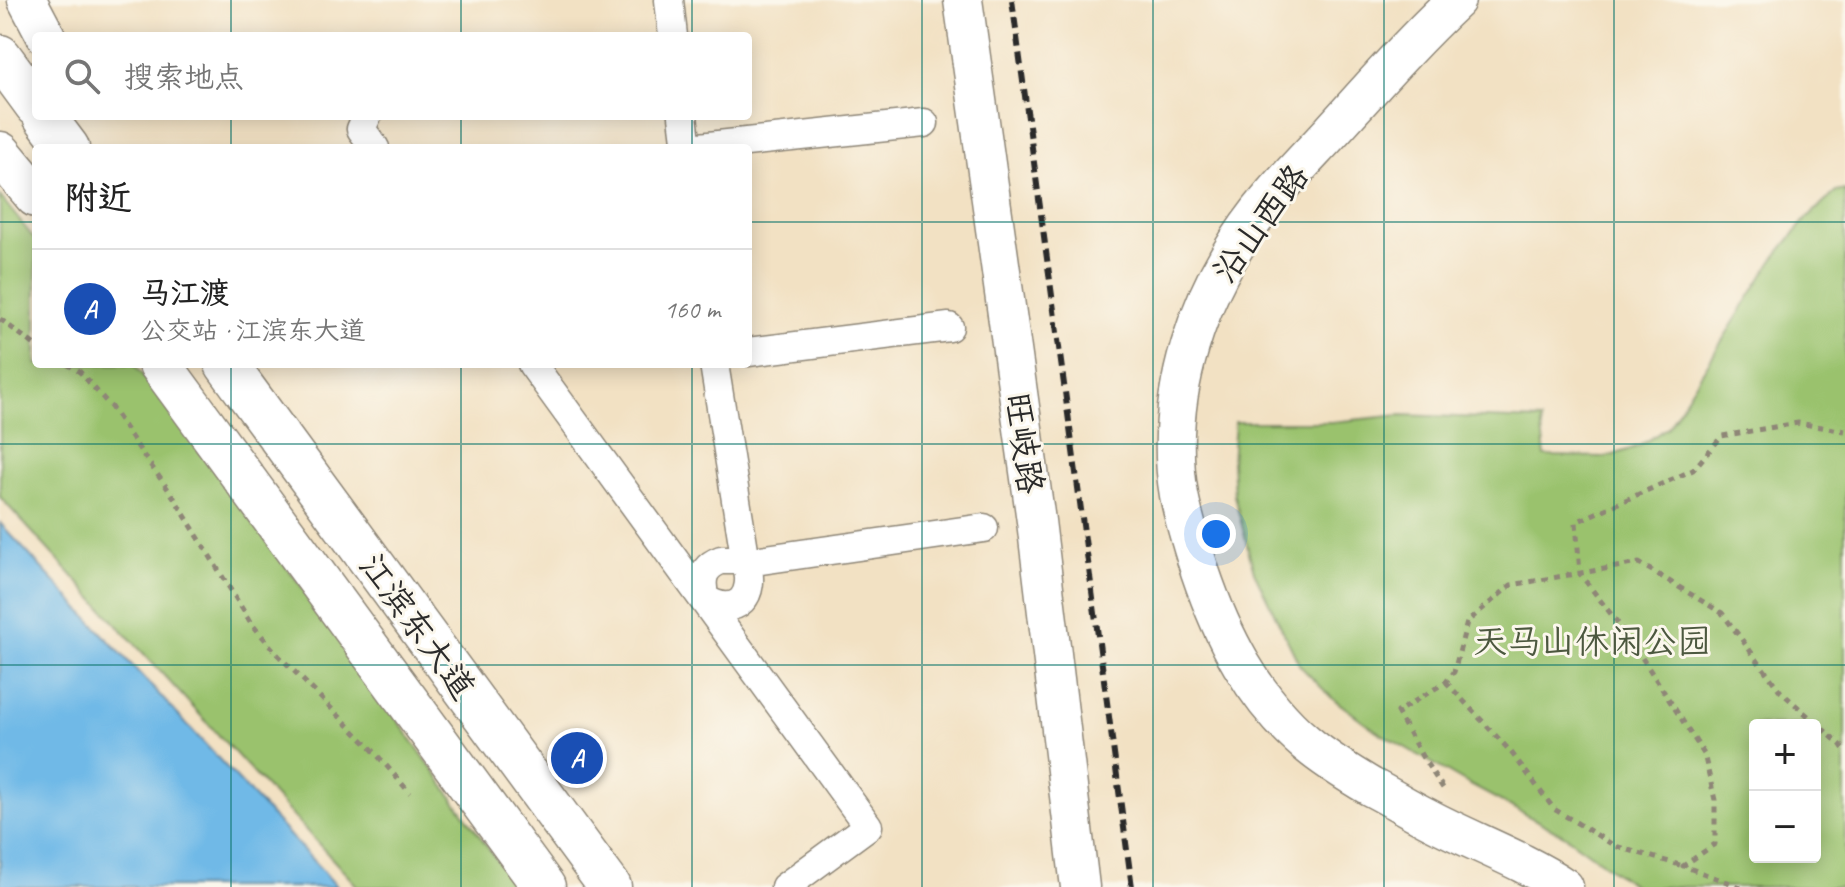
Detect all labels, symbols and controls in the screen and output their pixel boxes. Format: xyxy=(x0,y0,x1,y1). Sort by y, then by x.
search box xyxy=(32,32,752,120)
icon: search xyxy=(60,54,104,98)
text: 搜索地点 xyxy=(124,58,244,96)
street label: 沿山西路 xyxy=(1203,156,1318,291)
text: 附近 xyxy=(64,176,132,219)
text: 马江渡 xyxy=(140,274,230,312)
text: A xyxy=(83,293,97,326)
text: 160 m xyxy=(664,293,720,326)
text: 公交站 · 江滨东大道 xyxy=(140,314,365,347)
street label: 旺岐路 xyxy=(996,390,1053,497)
your location xyxy=(1196,514,1236,554)
street label: 江滨东大道 xyxy=(350,545,485,708)
park label: 天马山休闲公园 xyxy=(1473,620,1711,663)
map controls xyxy=(1749,719,1821,863)
button: + xyxy=(1749,719,1821,791)
pin: A xyxy=(551,728,603,788)
button: − xyxy=(1749,791,1821,863)

